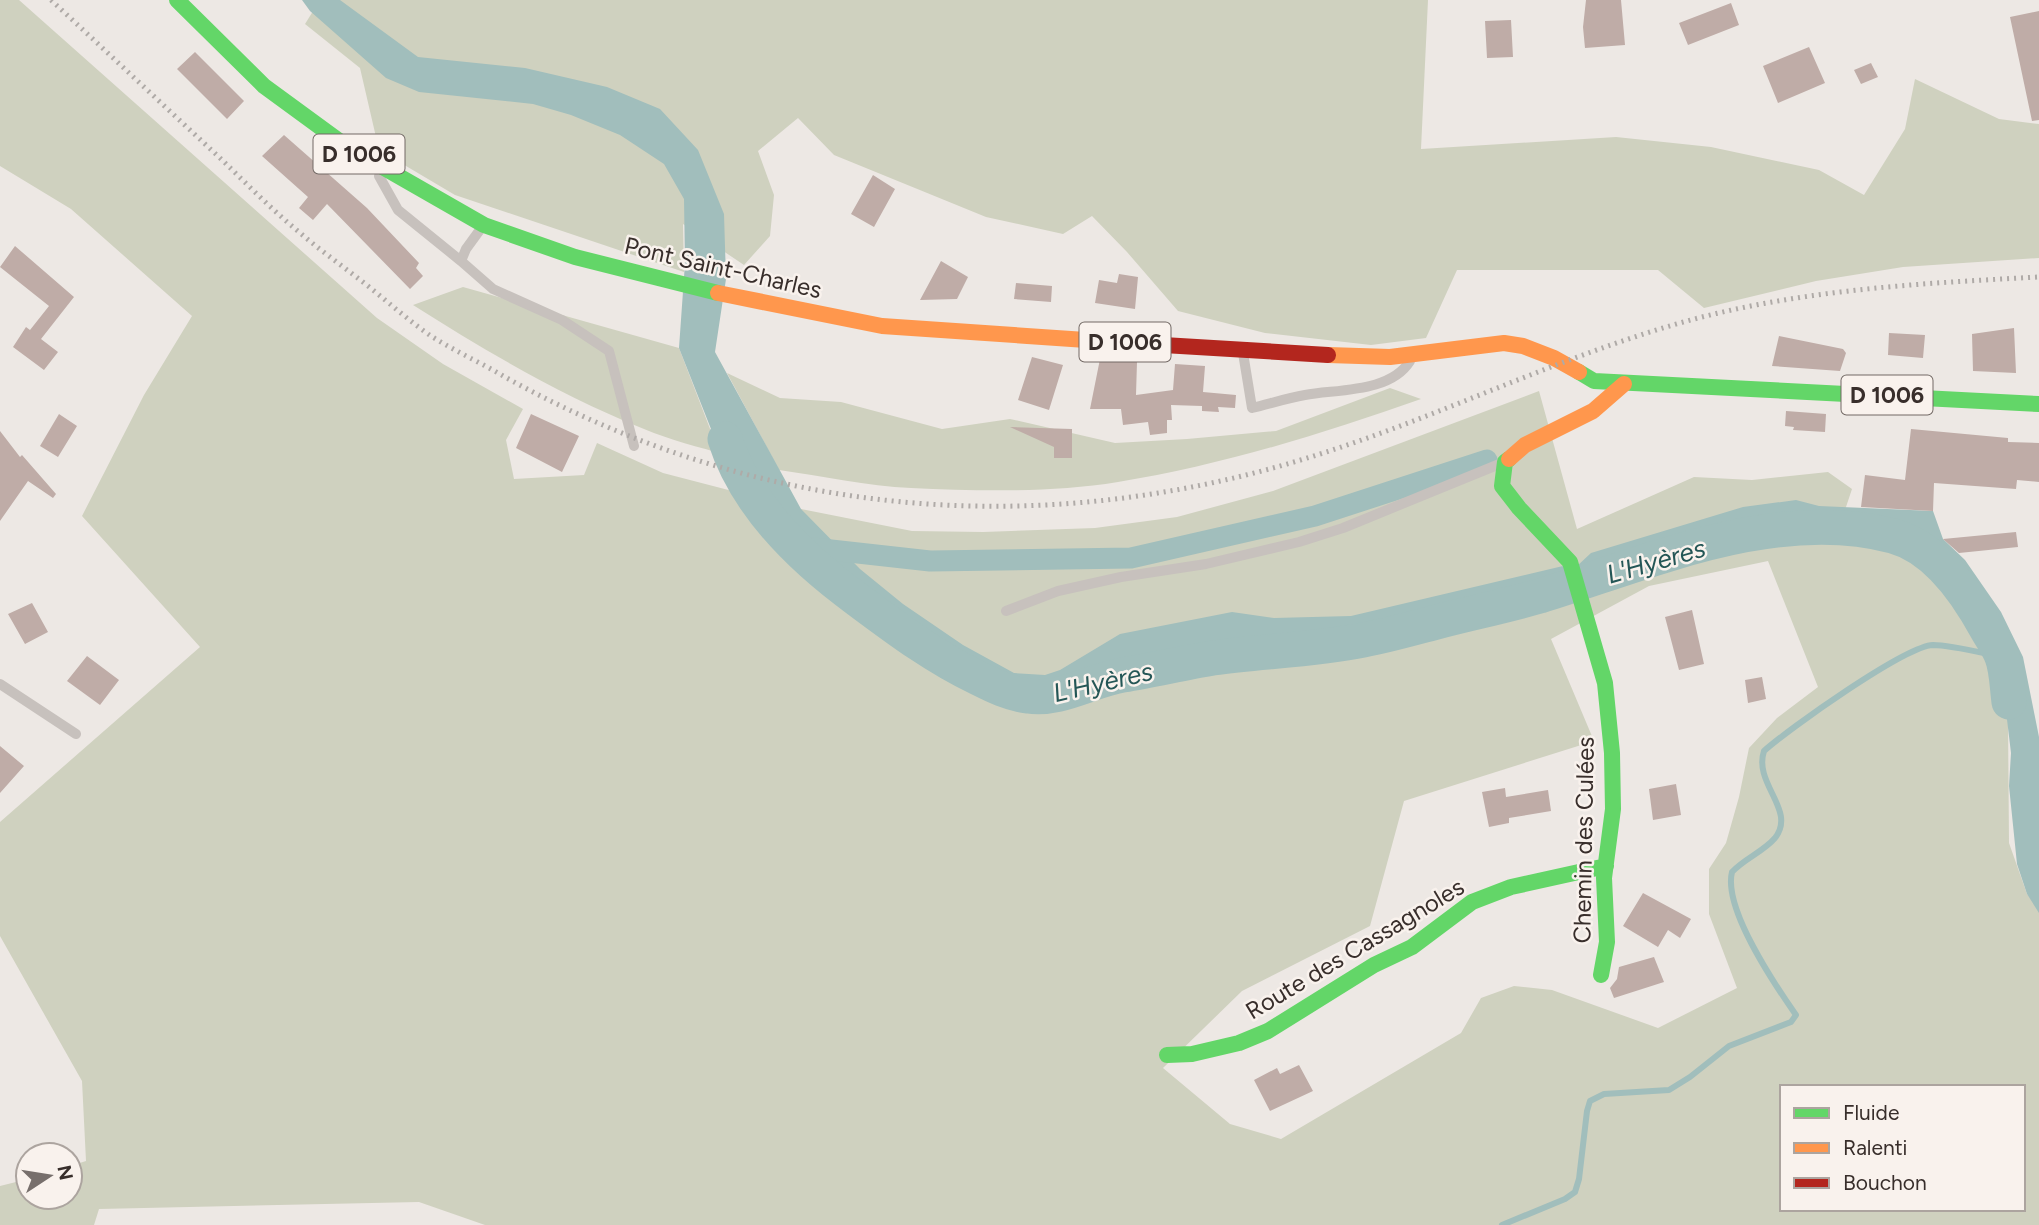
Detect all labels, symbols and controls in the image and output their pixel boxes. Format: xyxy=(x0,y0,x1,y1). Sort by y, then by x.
road number: D 1006 xyxy=(314,134,404,174)
street label: Pont Saint-Charles xyxy=(622,231,825,304)
road number: D 1006 xyxy=(1080,322,1170,362)
road number: D 1006 xyxy=(1842,376,1932,414)
water label: L'Hyères xyxy=(1603,532,1709,590)
water label: L'Hyères xyxy=(1050,655,1156,709)
street label: Chemin des Culées xyxy=(1567,736,1600,944)
street label: Route des Cassagnoles xyxy=(1240,872,1469,1025)
legend xyxy=(1780,1085,2025,1211)
text: Fluide xyxy=(1843,1100,1899,1125)
text: Ralenti xyxy=(1843,1135,1907,1160)
north arrow xyxy=(14,1141,84,1211)
text: N xyxy=(52,1163,78,1182)
text: Bouchon xyxy=(1843,1170,1927,1195)

